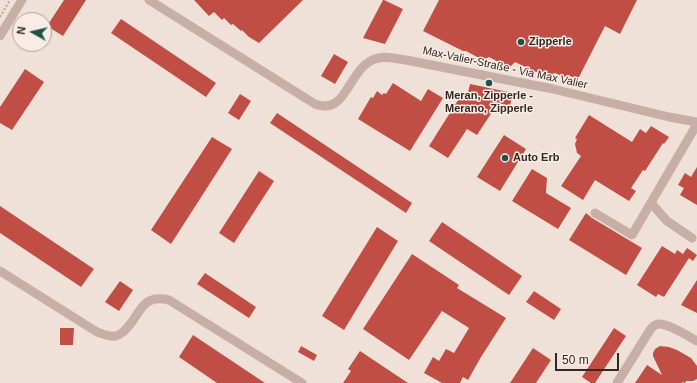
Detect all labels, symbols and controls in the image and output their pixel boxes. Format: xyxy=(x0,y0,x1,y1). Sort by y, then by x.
north arrow xyxy=(12,12,52,52)
text: N xyxy=(15,26,28,35)
place label: Zipperle xyxy=(529,35,572,49)
marker: Zipperle xyxy=(516,37,526,47)
street label: Max-Valier-Straße - Via Max Valier xyxy=(421,44,589,92)
marker: Meran, Zipperle - Merano, Zipperle xyxy=(484,78,494,88)
place label: Meran, Zipperle - Merano, Zipperle xyxy=(445,89,533,115)
place label: Auto Erb xyxy=(513,151,559,165)
marker: Auto Erb xyxy=(500,153,510,163)
scale bar xyxy=(557,345,621,371)
text: 50 m xyxy=(562,353,589,367)

